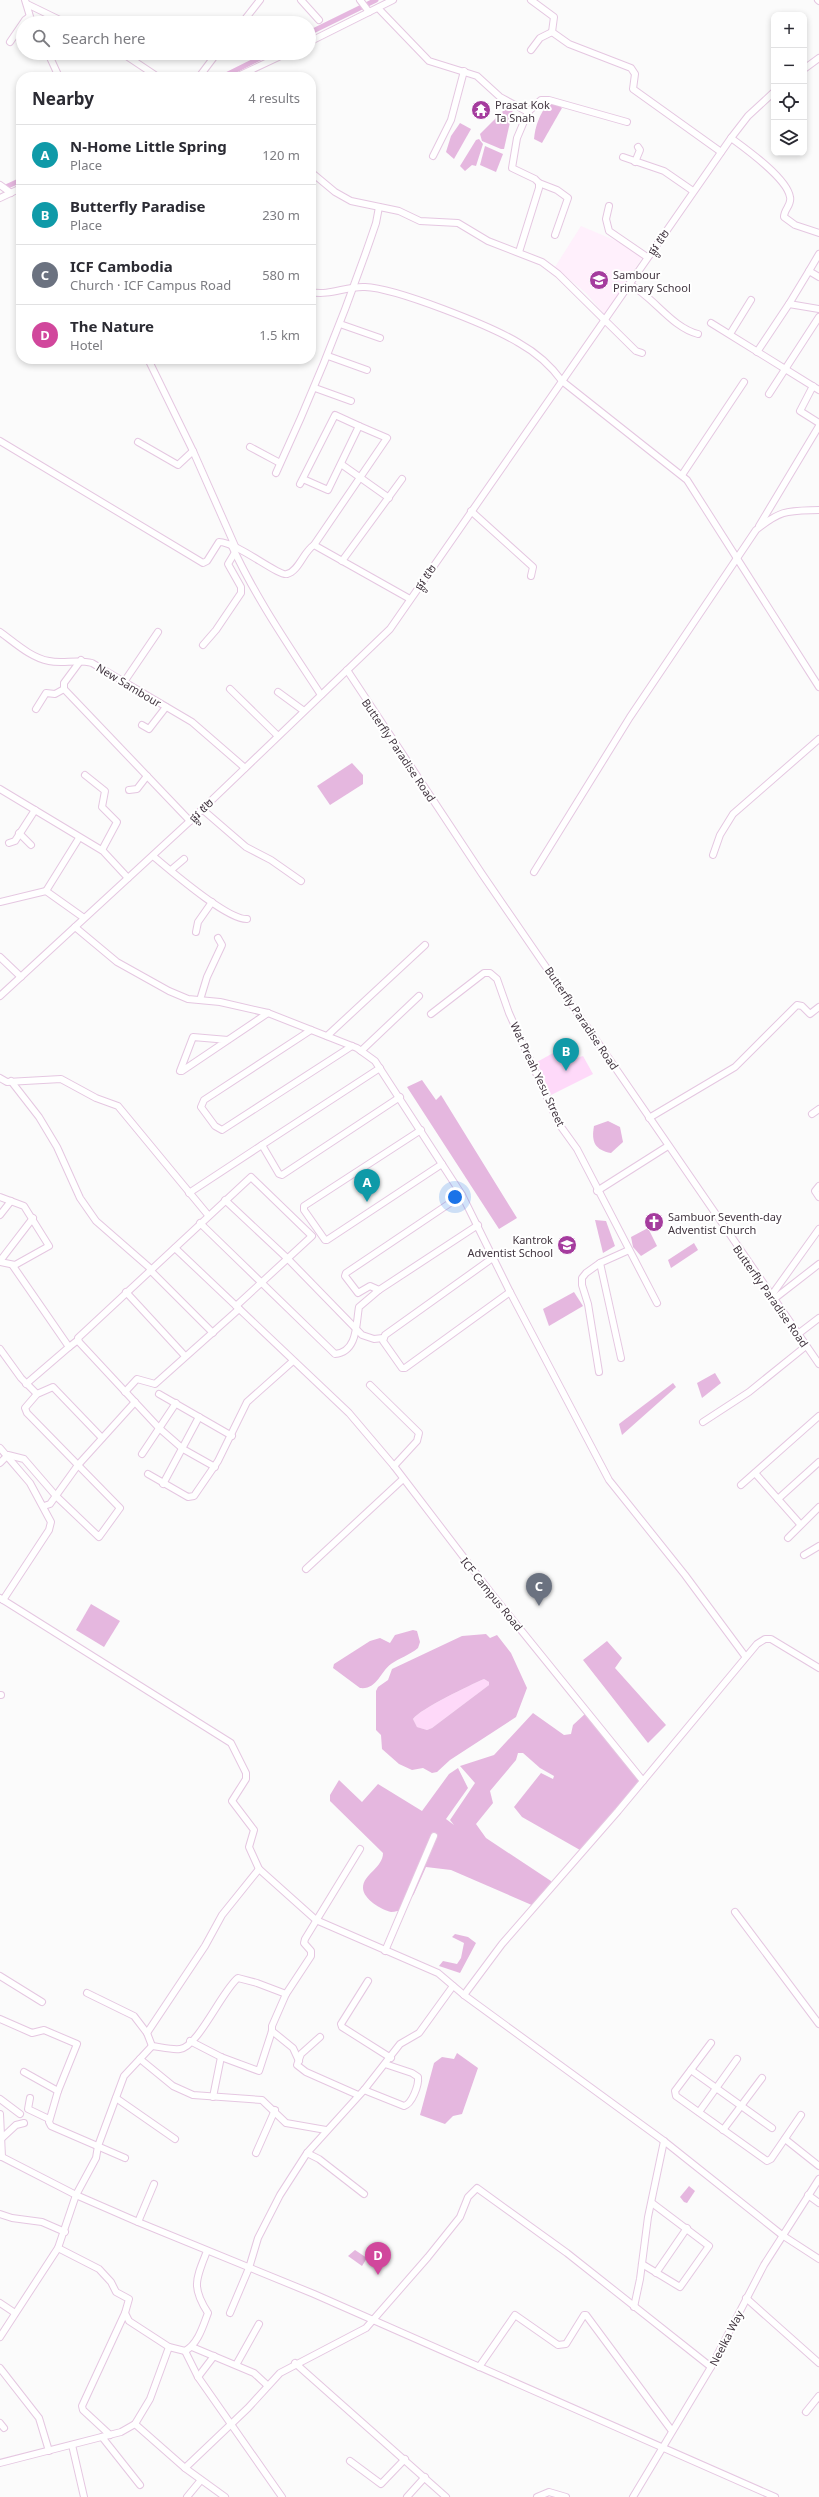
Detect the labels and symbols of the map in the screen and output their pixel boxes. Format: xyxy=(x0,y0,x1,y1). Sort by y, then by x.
place label: Prasat Kok Ta Snah xyxy=(495,97,550,125)
temple icon: Prasat Kok Ta Snah xyxy=(470,99,492,121)
street label: ផ្លូវ ៥២ xyxy=(644,226,675,260)
place label: Sambour Primary School xyxy=(613,267,691,295)
school or university icon: Sambour Primary School xyxy=(588,269,610,291)
street label: ផ្លូវ ៥២ xyxy=(411,561,442,595)
street label: New Sambour xyxy=(94,660,165,710)
street label: Butterfly Paradise Road xyxy=(359,695,439,805)
street label: ផ្លូវ ៥២ xyxy=(185,795,219,828)
street label: Butterfly Paradise Road xyxy=(543,964,621,1072)
street label: Wat Preah Yesu Street xyxy=(507,1019,569,1129)
pin: B xyxy=(553,1038,579,1071)
pin: A xyxy=(354,1169,380,1202)
your location xyxy=(445,1187,465,1207)
place label: Sambuor Seventh-day Adventist Church xyxy=(668,1209,782,1237)
church icon: Sambuor Seventh-day Adventist Church xyxy=(643,1211,665,1233)
place label: Kantrok Adventist School xyxy=(467,1232,553,1260)
school or university icon: Kantrok Adventist School xyxy=(556,1234,578,1256)
street label: Butterfly Paradise Road xyxy=(730,1242,812,1350)
street label: ICF Campus Road xyxy=(458,1554,526,1634)
pin: C xyxy=(526,1573,552,1606)
pin: D xyxy=(365,2242,391,2275)
street label: Neelka Way xyxy=(706,2307,747,2368)

